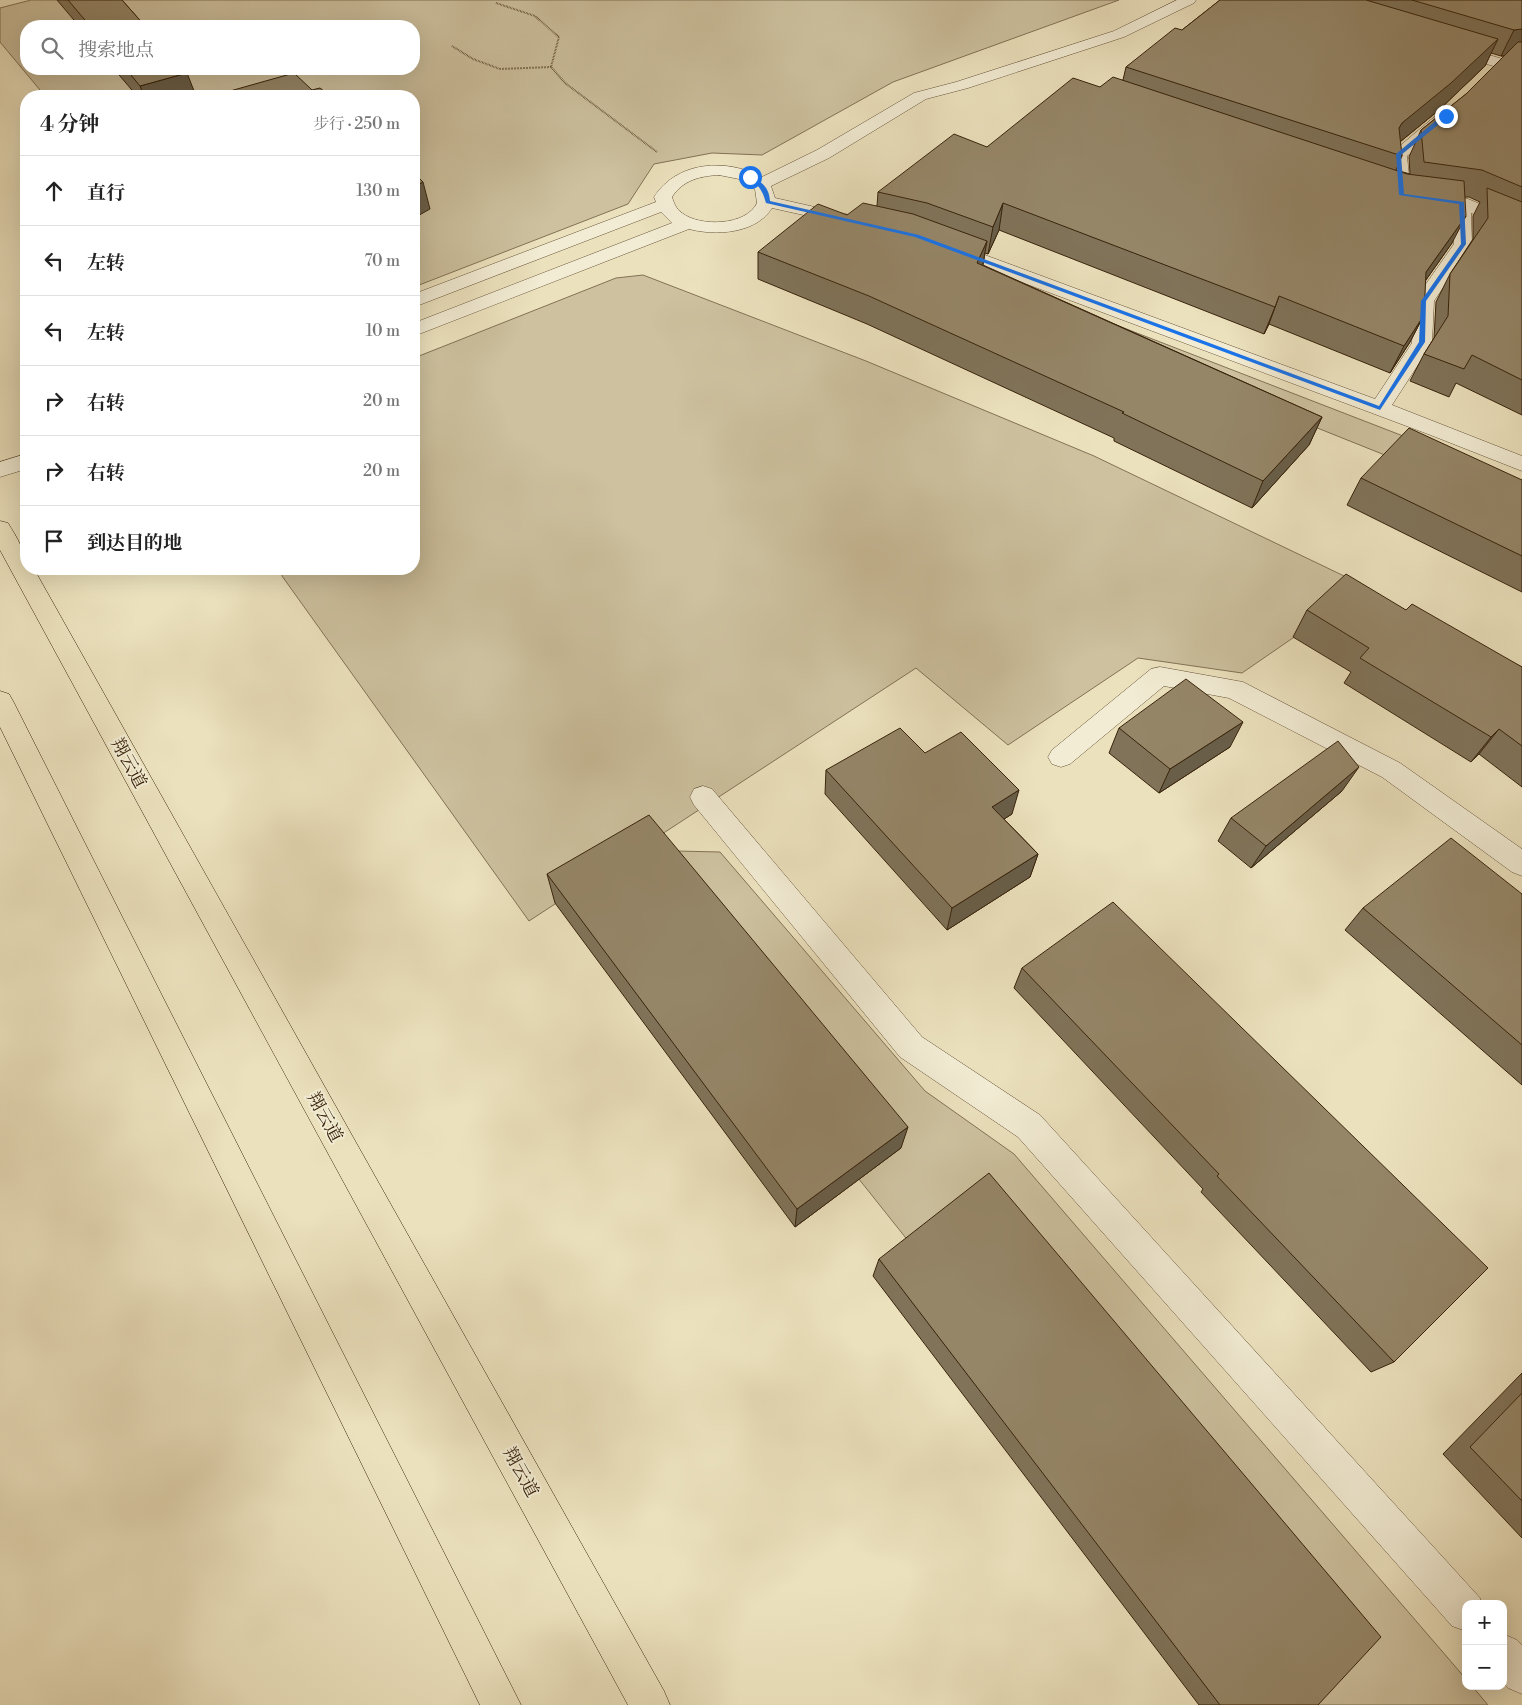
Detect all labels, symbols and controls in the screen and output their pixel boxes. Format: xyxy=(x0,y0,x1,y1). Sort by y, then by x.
search box xyxy=(20,20,420,75)
icon: search xyxy=(38,34,66,62)
text: 搜索地点 xyxy=(78,38,154,62)
route end xyxy=(1435,105,1458,128)
text: 4 分钟 xyxy=(40,112,99,138)
text: 步行 · 250 m xyxy=(313,114,400,134)
route start xyxy=(739,166,762,189)
icon: ahead xyxy=(40,177,68,205)
text: 直行 xyxy=(87,181,125,205)
text: 130 m xyxy=(356,181,400,201)
icon: left xyxy=(40,247,68,275)
text: 左转 xyxy=(87,251,125,275)
text: 70 m xyxy=(364,251,400,271)
icon: left xyxy=(40,317,68,345)
text: 左转 xyxy=(87,321,125,345)
text: 10 m xyxy=(366,321,400,341)
icon: right xyxy=(40,387,68,415)
text: 右转 xyxy=(87,391,125,415)
text: 20 m xyxy=(363,391,400,411)
icon: right xyxy=(40,457,68,485)
text: 右转 xyxy=(87,461,125,485)
text: 20 m xyxy=(363,461,400,481)
icon: arrive xyxy=(40,527,68,555)
text: 到达目的地 xyxy=(87,531,182,555)
street label: 翔云道 xyxy=(105,734,152,792)
street label: 翔云道 xyxy=(301,1088,348,1146)
street label: 翔云道 xyxy=(497,1443,544,1501)
map controls xyxy=(1462,1600,1507,1690)
button: + xyxy=(1462,1600,1507,1645)
button: − xyxy=(1462,1645,1507,1690)

